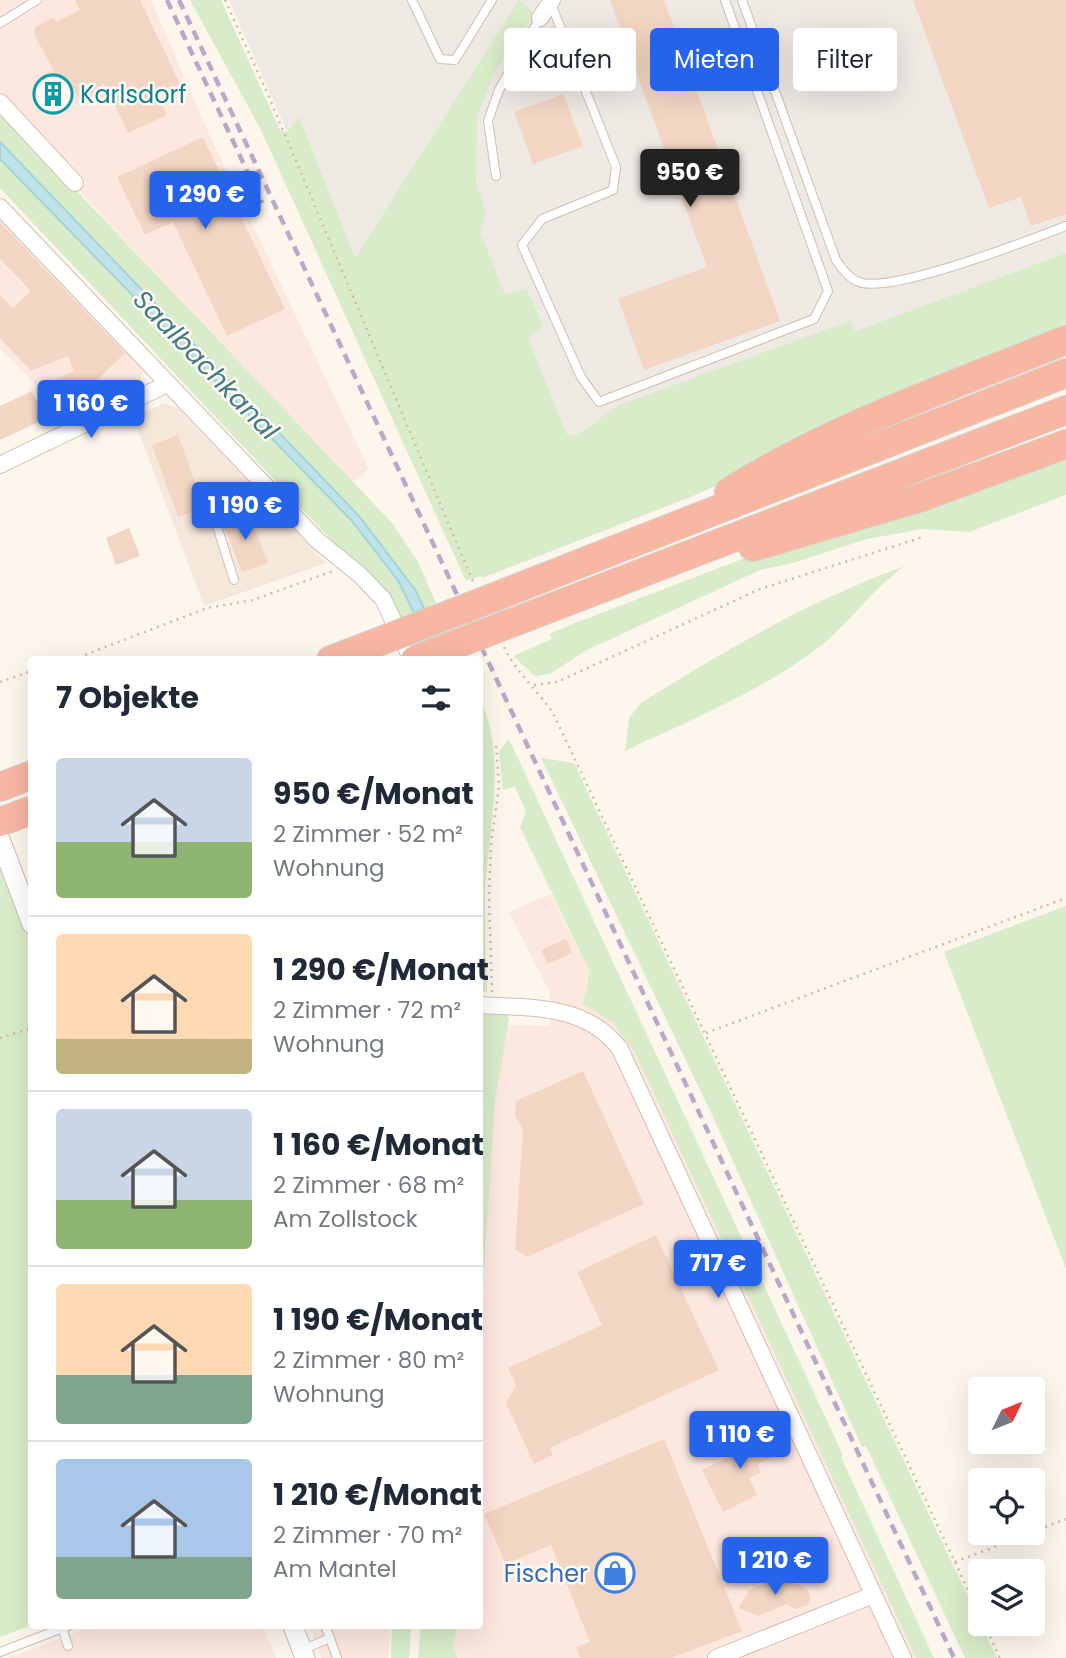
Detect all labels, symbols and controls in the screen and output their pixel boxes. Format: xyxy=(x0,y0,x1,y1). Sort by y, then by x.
chip: Kaufen xyxy=(504,28,636,91)
chip: Mieten xyxy=(650,28,779,91)
chip: Filter xyxy=(793,28,897,91)
building icon: Karlsdorf xyxy=(32,73,74,115)
place label: Karlsdorf xyxy=(80,78,187,111)
pin: 950 € xyxy=(641,150,739,209)
text: 950 € xyxy=(656,156,724,188)
pin: 1 290 € xyxy=(140,172,270,231)
text: 1 290 € xyxy=(166,178,244,210)
water label: Saalbachkanal xyxy=(125,282,287,448)
pin: 1 160 € xyxy=(26,380,156,440)
text: 1 160 € xyxy=(53,387,129,419)
pin: 1 190 € xyxy=(180,482,310,542)
text: 1 190 € xyxy=(208,489,282,521)
text: 7 Objekte xyxy=(56,676,199,719)
icon: filters xyxy=(417,679,455,717)
text: 950 €/Monat xyxy=(273,772,474,815)
icon: home xyxy=(112,786,196,870)
text: 2 Zimmer · 52 m² xyxy=(273,818,463,850)
text: Wohnung xyxy=(273,852,385,884)
text: 1 290 €/Monat xyxy=(273,948,489,991)
icon: home xyxy=(112,962,196,1046)
text: 2 Zimmer · 72 m² xyxy=(273,994,461,1026)
text: Wohnung xyxy=(273,1028,385,1060)
text: 1 160 €/Monat xyxy=(273,1123,484,1166)
icon: home xyxy=(112,1137,196,1221)
text: 2 Zimmer · 68 m² xyxy=(273,1169,464,1201)
text: Am Zollstock xyxy=(273,1203,418,1235)
pin: 717 € xyxy=(669,1240,767,1300)
text: 717 € xyxy=(690,1247,746,1279)
text: 1 190 €/Monat xyxy=(273,1298,483,1341)
icon: home xyxy=(112,1312,196,1396)
text: 2 Zimmer · 80 m² xyxy=(273,1344,464,1376)
north arrow xyxy=(968,1377,1045,1454)
map controls xyxy=(968,1377,1045,1636)
text: Wohnung xyxy=(273,1378,385,1410)
pin: 1 110 € xyxy=(675,1412,805,1471)
text: 1 110 € xyxy=(706,1418,775,1450)
button: locate xyxy=(968,1468,1045,1545)
text: 1 210 €/Monat xyxy=(273,1473,482,1516)
icon: home xyxy=(112,1487,196,1571)
text: 2 Zimmer · 70 m² xyxy=(273,1519,462,1551)
pin: 1 210 € xyxy=(710,1538,840,1597)
text: 1 210 € xyxy=(738,1544,812,1576)
shop icon: Fischer xyxy=(594,1552,636,1594)
text: Am Mantel xyxy=(273,1553,397,1585)
place label: Fischer xyxy=(504,1557,588,1590)
button: layers xyxy=(968,1559,1045,1636)

